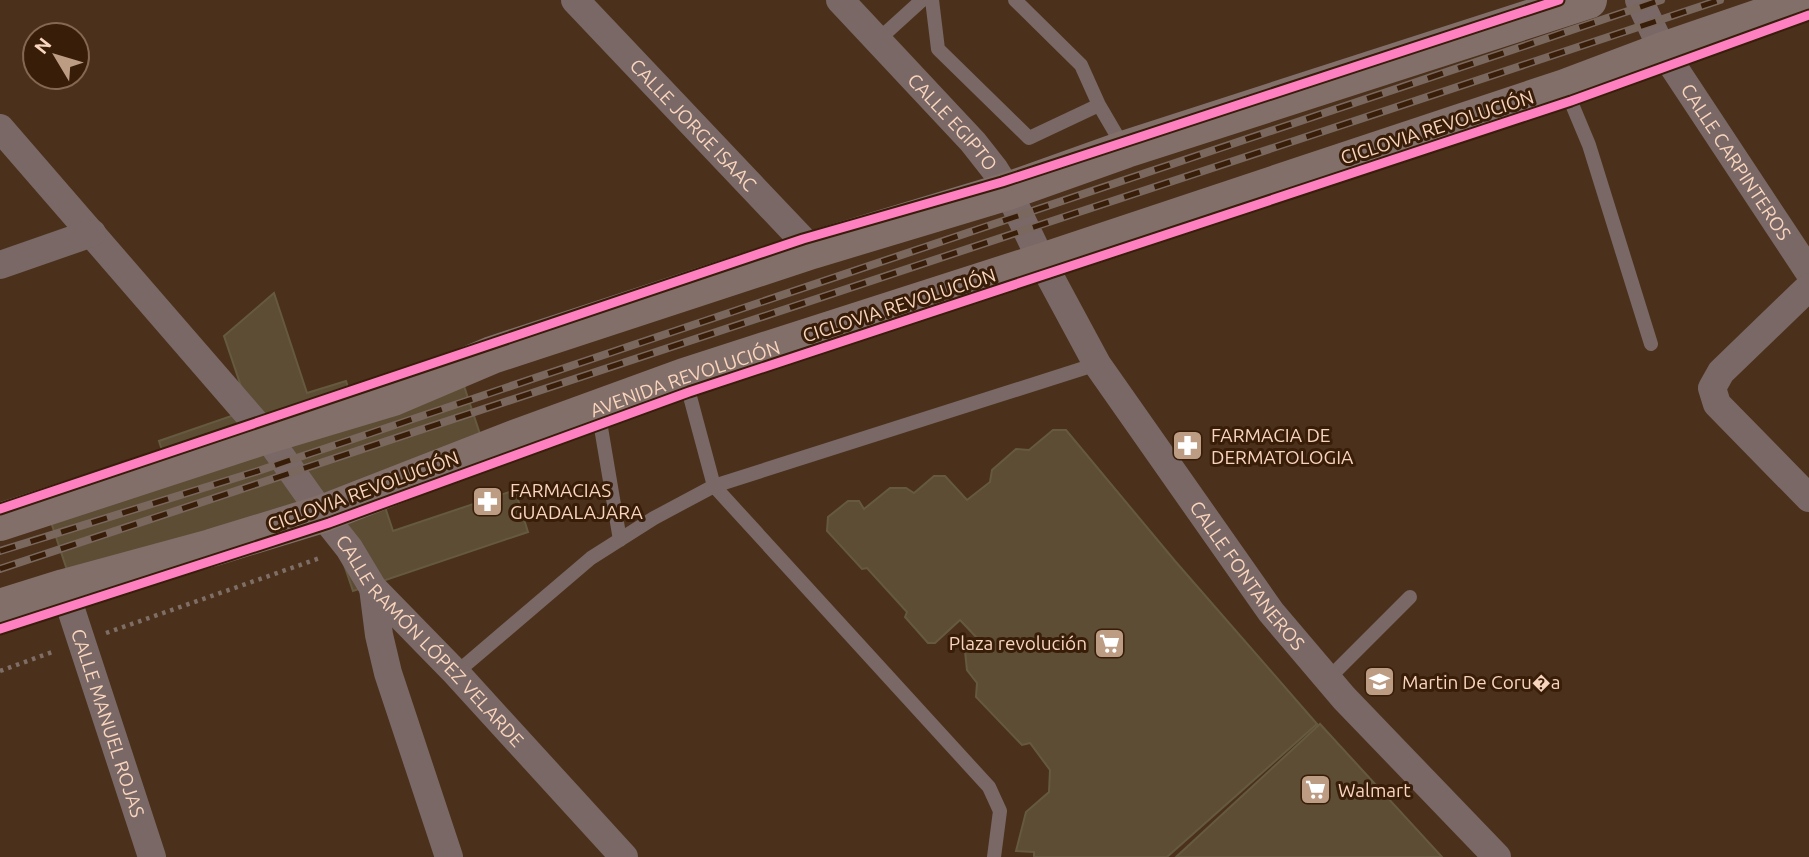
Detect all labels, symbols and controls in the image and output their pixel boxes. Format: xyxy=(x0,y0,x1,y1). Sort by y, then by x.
north arrow xyxy=(21,21,91,91)
text: N xyxy=(30,33,56,58)
street label: CALLE JORGE ISAAC xyxy=(626,54,761,196)
street label: CALLE EGIPTO xyxy=(903,69,1002,175)
street label: CALLE CARPINTEROS xyxy=(1677,79,1796,244)
street label: CICLOVIA REVOLUCIÓN xyxy=(1338,85,1536,169)
street label: CICLOVIA REVOLUCIÓN xyxy=(800,263,998,347)
street label: AVENIDA REVOLUCIÓN xyxy=(587,336,783,421)
place label: FARMACIA DE DERMATOLOGIA xyxy=(1211,424,1354,468)
pharmacy icon: FARMACIA DE DERMATOLOGIA xyxy=(1171,429,1205,463)
street label: CICLOVIA REVOLUCIÓN xyxy=(264,446,462,536)
place label: FARMACIAS GUADALAJARA xyxy=(510,479,644,523)
pharmacy icon: FARMACIAS GUADALAJARA xyxy=(470,484,504,518)
street label: CALLE FONTANEROS xyxy=(1185,497,1309,655)
street label: CALLE RAMÓN LÓPEZ VELARDE xyxy=(332,530,529,751)
street label: CALLE MANUEL ROJAS xyxy=(67,626,149,820)
supermarket icon: Plaza revolución xyxy=(1093,626,1127,660)
place label: Plaza revolución xyxy=(949,632,1087,654)
school or university icon: Martin De Coru�a xyxy=(1362,665,1396,699)
place label: Martin De Coru�a xyxy=(1402,671,1561,693)
supermarket icon: Walmart xyxy=(1298,773,1332,807)
place label: Walmart xyxy=(1338,779,1411,801)

